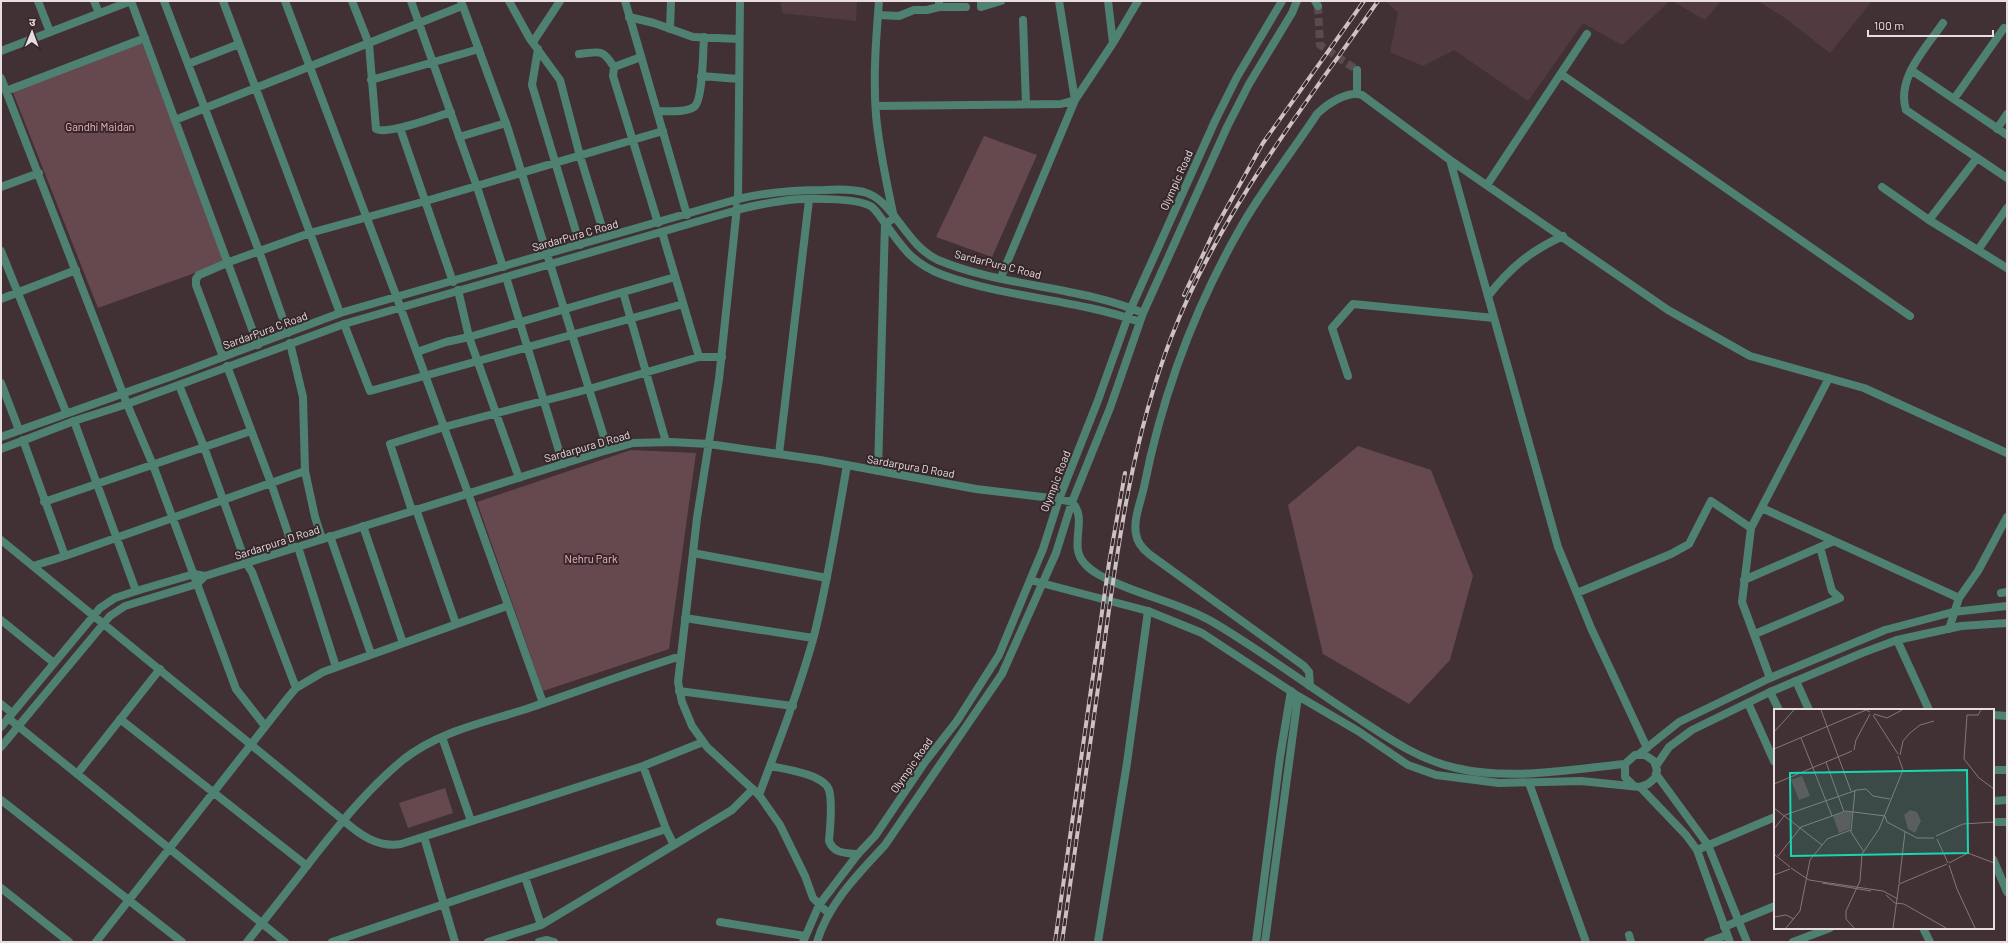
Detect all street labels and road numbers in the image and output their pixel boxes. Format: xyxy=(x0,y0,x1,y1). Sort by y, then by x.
street label: Olympic Road xyxy=(1157,148,1195,212)
street label: SardarPura C Road xyxy=(530,216,620,254)
street label: SardarPura C Road xyxy=(953,247,1043,281)
street label: SardarPura C Road xyxy=(221,309,309,351)
street label: Sardarpura D Road xyxy=(543,428,631,464)
street label: Olympic Road xyxy=(1037,448,1073,514)
street label: Sardarpura D Road xyxy=(866,452,956,480)
street label: Sardarpura D Road xyxy=(233,522,321,562)
street label: Olympic Road xyxy=(887,735,935,795)

